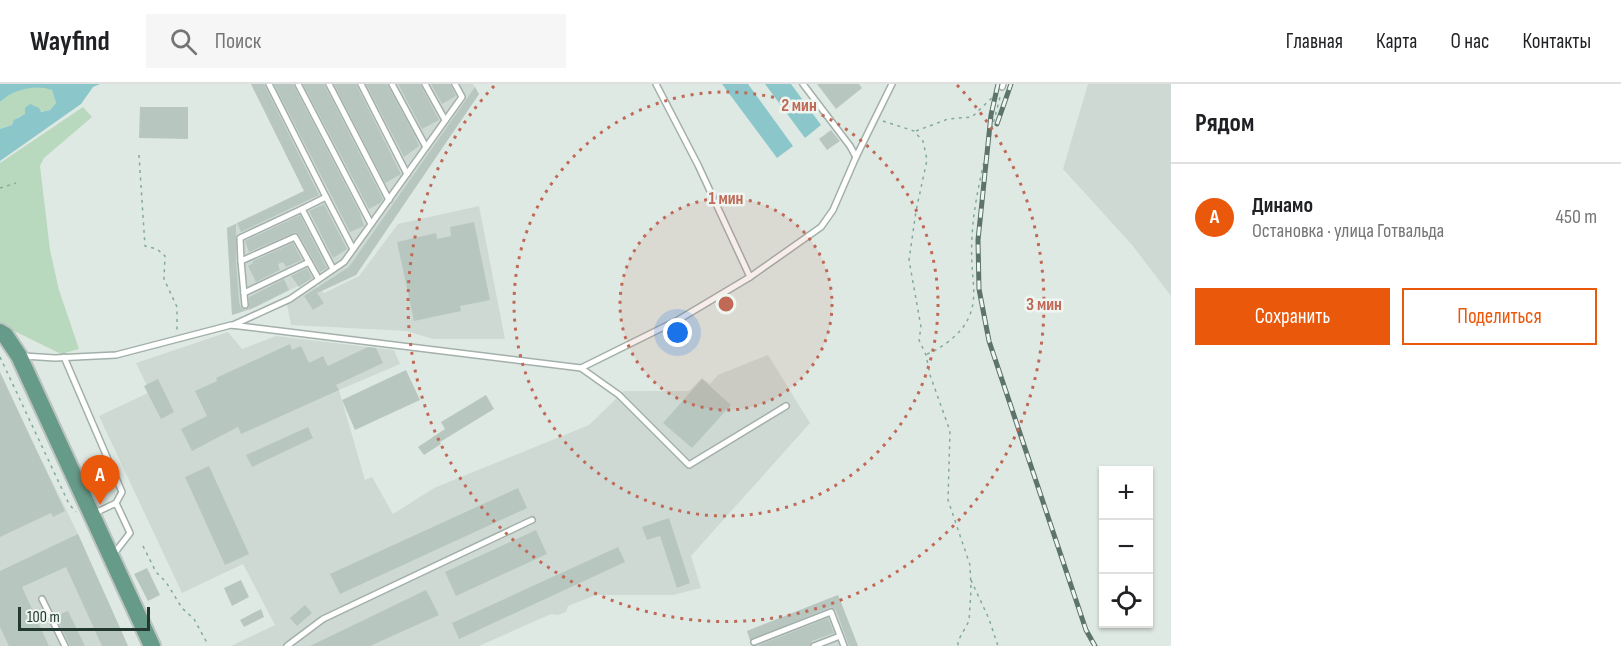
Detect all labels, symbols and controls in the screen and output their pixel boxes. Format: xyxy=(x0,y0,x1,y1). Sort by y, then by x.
search box xyxy=(146,14,566,68)
text: Wayfind xyxy=(30,25,110,58)
icon: search xyxy=(167,25,200,58)
text: Поиск xyxy=(215,28,261,55)
text: Главная xyxy=(1286,29,1343,54)
text: Карта xyxy=(1376,29,1417,54)
text: О нас xyxy=(1450,29,1489,54)
text: Контакты xyxy=(1522,29,1591,54)
text: 2 мин xyxy=(781,95,817,116)
text: Рядом xyxy=(1195,108,1254,139)
text: 1 мин xyxy=(709,188,744,209)
text: Динамо xyxy=(1252,192,1313,219)
text: A xyxy=(1210,205,1219,229)
text: 450 m xyxy=(1556,205,1597,229)
text: Остановка · улица Готвальда xyxy=(1252,219,1444,243)
button: Сохранить xyxy=(1195,288,1390,345)
button: Поделиться xyxy=(1402,288,1597,345)
centre of rings xyxy=(716,294,736,314)
text: 3 мин xyxy=(1026,294,1062,315)
your location xyxy=(663,318,692,347)
pin: A xyxy=(80,456,120,505)
map controls xyxy=(1099,466,1153,628)
button: + xyxy=(1099,466,1153,520)
button: − xyxy=(1099,520,1153,574)
button: locate xyxy=(1099,574,1153,628)
scale bar xyxy=(18,604,150,632)
text: 100 m xyxy=(27,608,60,627)

